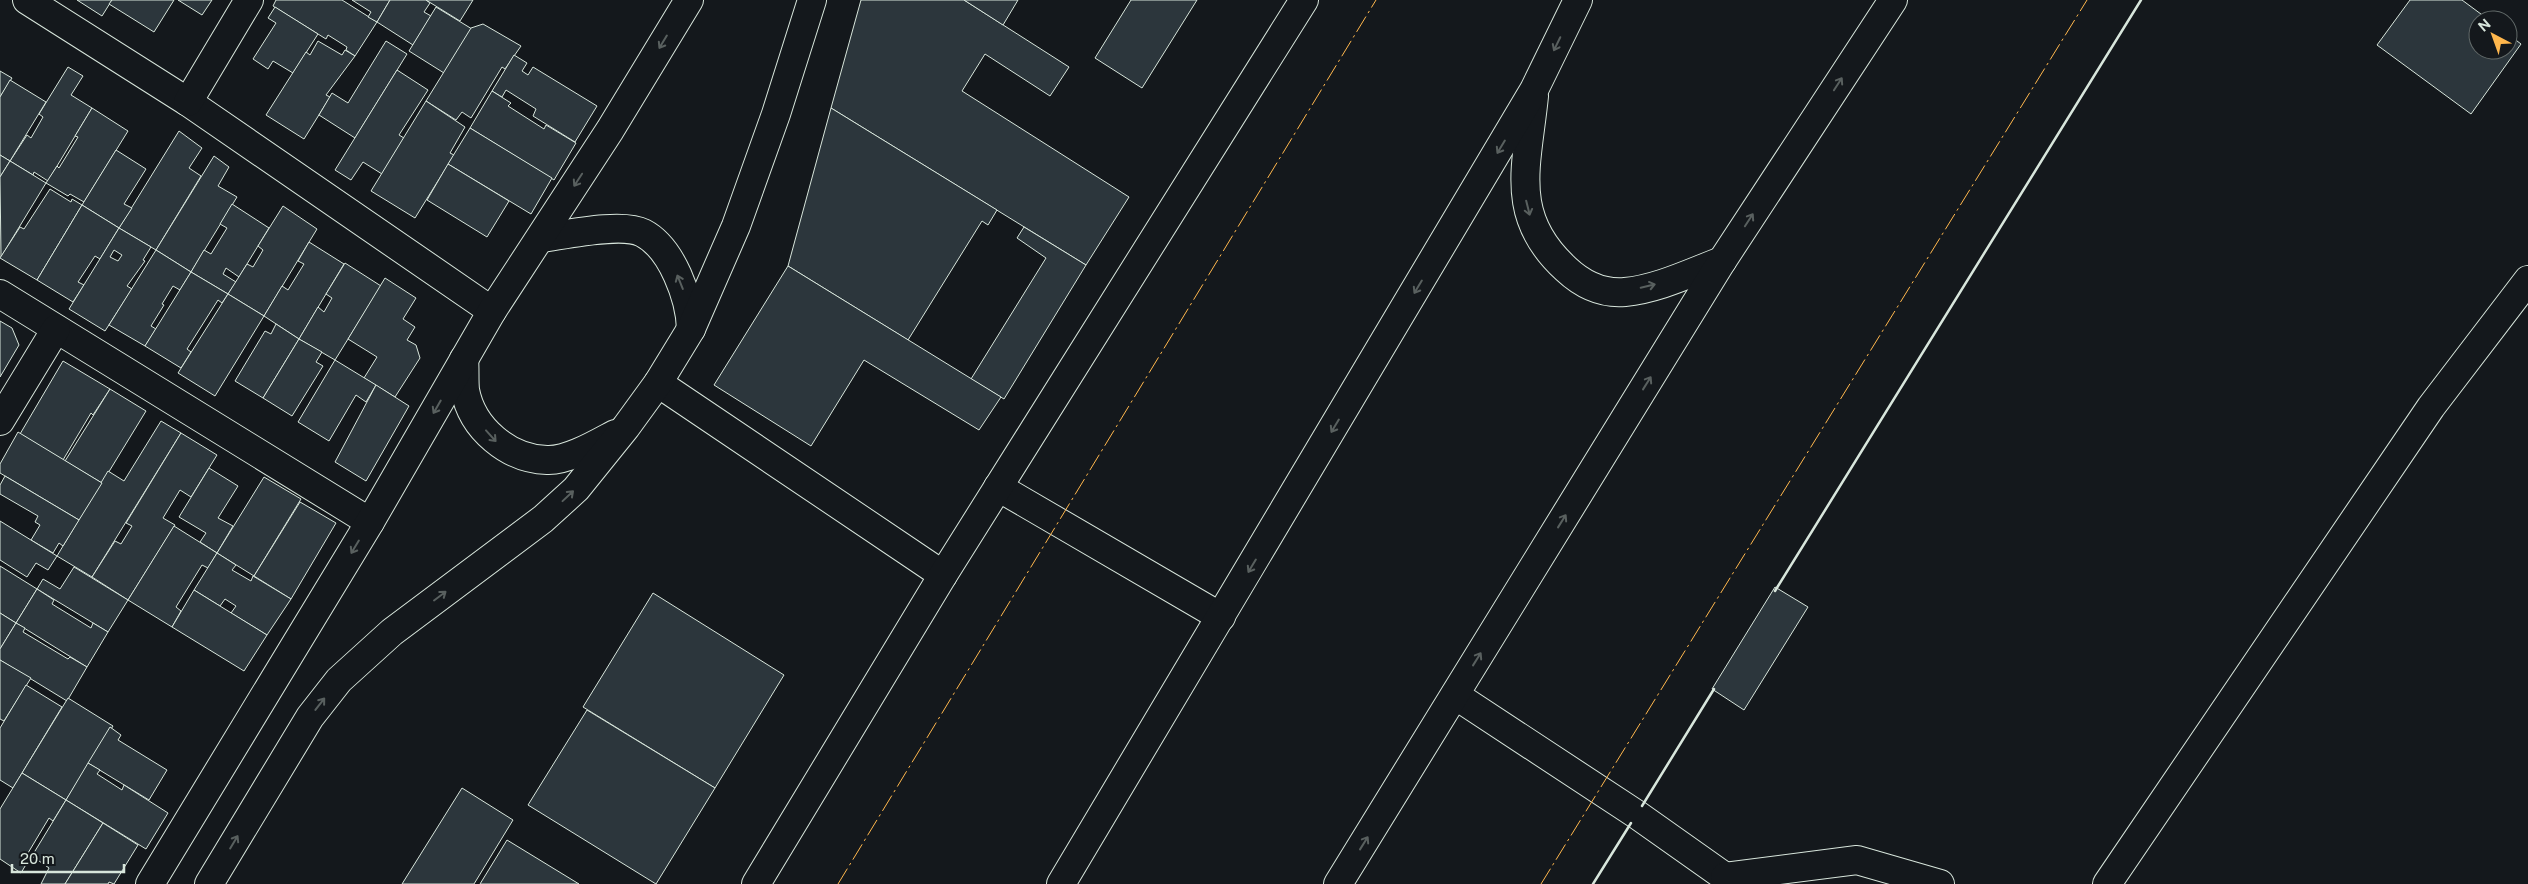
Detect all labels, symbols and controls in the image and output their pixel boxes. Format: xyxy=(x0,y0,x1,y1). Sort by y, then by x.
north arrow xyxy=(2468,10,2518,60)
text: N xyxy=(2475,16,2494,35)
one-way arrow xyxy=(658,34,668,48)
one-way arrow xyxy=(1552,36,1561,51)
one-way arrow xyxy=(1833,78,1843,92)
one-way arrow xyxy=(1495,139,1505,153)
one-way arrow xyxy=(573,173,583,187)
one-way arrow xyxy=(1524,199,1533,215)
one-way arrow xyxy=(1744,214,1754,228)
one-way arrow xyxy=(675,275,684,290)
one-way arrow xyxy=(1412,279,1422,293)
one-way arrow xyxy=(1639,281,1655,290)
one-way arrow xyxy=(1643,376,1653,390)
one-way arrow xyxy=(431,399,441,414)
one-way arrow xyxy=(1329,419,1339,433)
one-way arrow xyxy=(485,429,497,442)
one-way arrow xyxy=(562,490,575,502)
one-way arrow xyxy=(1558,515,1568,529)
one-way arrow xyxy=(350,540,360,554)
one-way arrow xyxy=(1246,559,1256,573)
one-way arrow xyxy=(433,591,447,601)
one-way arrow xyxy=(1472,653,1482,667)
one-way arrow xyxy=(314,698,325,711)
one-way arrow xyxy=(230,836,240,850)
one-way arrow xyxy=(1359,836,1369,850)
scale bar xyxy=(12,842,125,874)
text: 20 m xyxy=(20,850,55,867)

